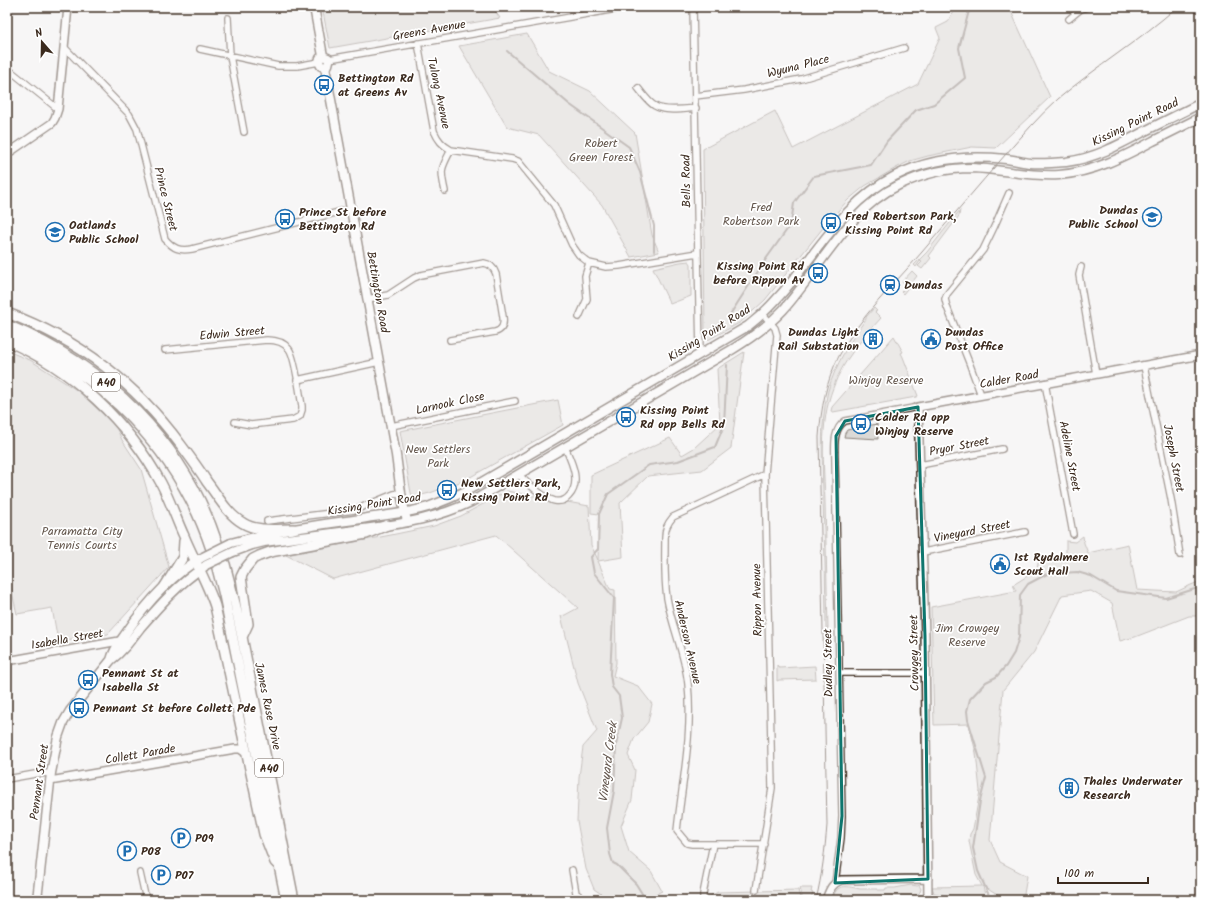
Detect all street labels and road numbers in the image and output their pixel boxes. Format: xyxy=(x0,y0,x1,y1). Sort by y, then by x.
street label: Greens Avenue xyxy=(391,15,468,46)
street label: Wyuna Place xyxy=(765,49,832,83)
street label: Tulong Avenue xyxy=(422,56,455,131)
street label: Kissing Point Road xyxy=(1089,93,1183,152)
street label: Bells Road xyxy=(677,153,696,208)
street label: Prince Street xyxy=(148,165,183,234)
street label: Bettington Road xyxy=(361,250,394,335)
street label: Kissing Point Road xyxy=(664,300,755,367)
street label: Edwin Street xyxy=(199,321,266,346)
street label: Calder Road xyxy=(978,365,1041,394)
road number: A40 xyxy=(92,373,120,391)
street label: Larnook Close xyxy=(414,387,487,420)
street label: Adeline Street xyxy=(1053,419,1086,493)
street label: Joseph Street xyxy=(1158,422,1189,494)
street label: Pryor Street xyxy=(927,431,991,462)
street label: Kissing Point Road xyxy=(326,488,423,521)
street label: Vineyard Street xyxy=(932,515,1012,548)
street label: Rippon Avenue xyxy=(747,563,768,637)
street label: Anderson Avenue xyxy=(669,598,707,687)
street label: Crowgey Street xyxy=(904,614,925,691)
street label: Isabella Street xyxy=(30,624,105,655)
street label: Dudley Street xyxy=(818,628,839,698)
street label: James Ruse Drive xyxy=(249,660,286,752)
street label: Collett Parade xyxy=(103,739,177,770)
street label: Pennant Street xyxy=(25,742,54,821)
road number: A40 xyxy=(255,759,283,777)

